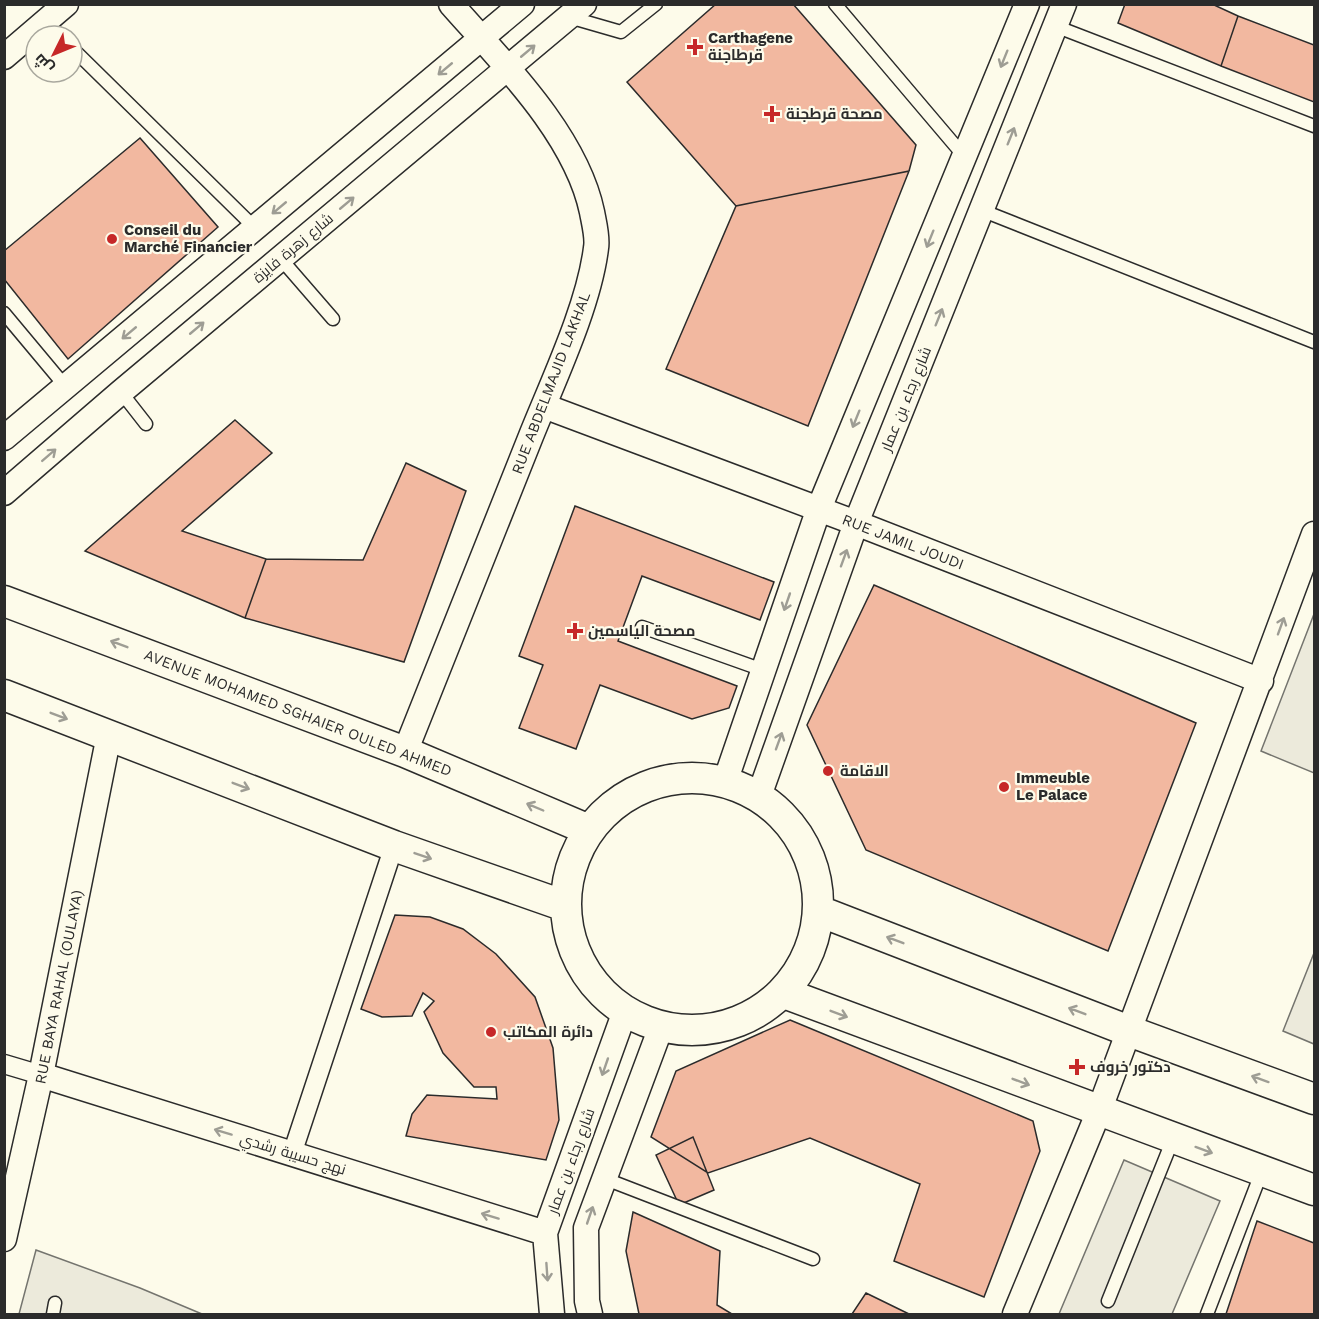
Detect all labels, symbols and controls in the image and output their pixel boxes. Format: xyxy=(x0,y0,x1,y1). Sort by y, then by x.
north arrow xyxy=(24,24,84,84)
place label: Carthagene قرطاجنة xyxy=(708,29,793,64)
marker: Carthagene قرطاجنة xyxy=(686,38,704,56)
one-way arrow xyxy=(520,44,535,58)
one-way arrow xyxy=(998,49,1009,67)
text: ش xyxy=(29,50,57,78)
one-way arrow xyxy=(438,62,453,76)
marker: مصحة قرطجنة xyxy=(763,105,781,123)
place label: مصحة قرطجنة xyxy=(786,105,883,123)
one-way arrow xyxy=(1006,128,1017,146)
one-way arrow xyxy=(339,196,354,210)
one-way arrow xyxy=(271,201,287,214)
street label: شارع زهرة فايزة xyxy=(249,209,338,288)
place label: Conseil du Marché Financier xyxy=(124,221,253,256)
one-way arrow xyxy=(924,229,935,248)
marker: Conseil du Marché Financier xyxy=(105,232,119,246)
street label: RUE ABDELMAJID LAKHAL xyxy=(508,289,594,477)
one-way arrow xyxy=(934,309,945,327)
one-way arrow xyxy=(189,322,205,335)
one-way arrow xyxy=(121,326,137,339)
street label: شارع رجاء بن عمار xyxy=(876,344,937,456)
one-way arrow xyxy=(850,410,861,428)
one-way arrow xyxy=(41,448,56,462)
street label: RUE JAMIL JOUDI xyxy=(840,510,966,574)
one-way arrow xyxy=(840,549,851,567)
one-way arrow xyxy=(780,592,791,610)
one-way arrow xyxy=(1276,617,1287,636)
marker: مصحة الياسمين xyxy=(566,622,584,640)
place label: مصحة الياسمين xyxy=(588,622,695,640)
one-way arrow xyxy=(110,638,129,649)
street label: AVENUE MOHAMED SGHAIER OULED AHMED xyxy=(142,646,454,780)
one-way arrow xyxy=(49,711,68,722)
one-way arrow xyxy=(774,732,785,751)
place label: الاقامة xyxy=(840,762,889,780)
marker: الاقامة xyxy=(821,764,835,778)
place label: Immeuble Le Palace xyxy=(1016,769,1090,804)
marker: Immeuble Le Palace xyxy=(997,780,1011,794)
one-way arrow xyxy=(231,782,250,793)
one-way arrow xyxy=(527,801,545,813)
one-way arrow xyxy=(413,852,432,863)
street label: RUE BAYA RAHAL (OULAYA) xyxy=(31,889,87,1085)
one-way arrow xyxy=(886,934,905,945)
one-way arrow xyxy=(1068,1005,1086,1016)
one-way arrow xyxy=(829,1009,848,1020)
place label: دائرة المكاتب xyxy=(503,1023,593,1041)
marker: دائرة المكاتب xyxy=(484,1025,498,1039)
one-way arrow xyxy=(599,1057,610,1076)
marker: دكتور خروف xyxy=(1068,1058,1086,1076)
place label: دكتور خروف xyxy=(1090,1058,1171,1076)
one-way arrow xyxy=(1251,1072,1269,1083)
one-way arrow xyxy=(1011,1077,1030,1088)
street label: شارع رجاء بن عمار xyxy=(543,1106,600,1218)
one-way arrow xyxy=(214,1126,233,1137)
street label: نهج حسيبة رشدي xyxy=(237,1129,348,1182)
one-way arrow xyxy=(1194,1145,1213,1156)
one-way arrow xyxy=(585,1206,596,1225)
one-way arrow xyxy=(481,1209,500,1220)
one-way arrow xyxy=(542,1262,553,1281)

